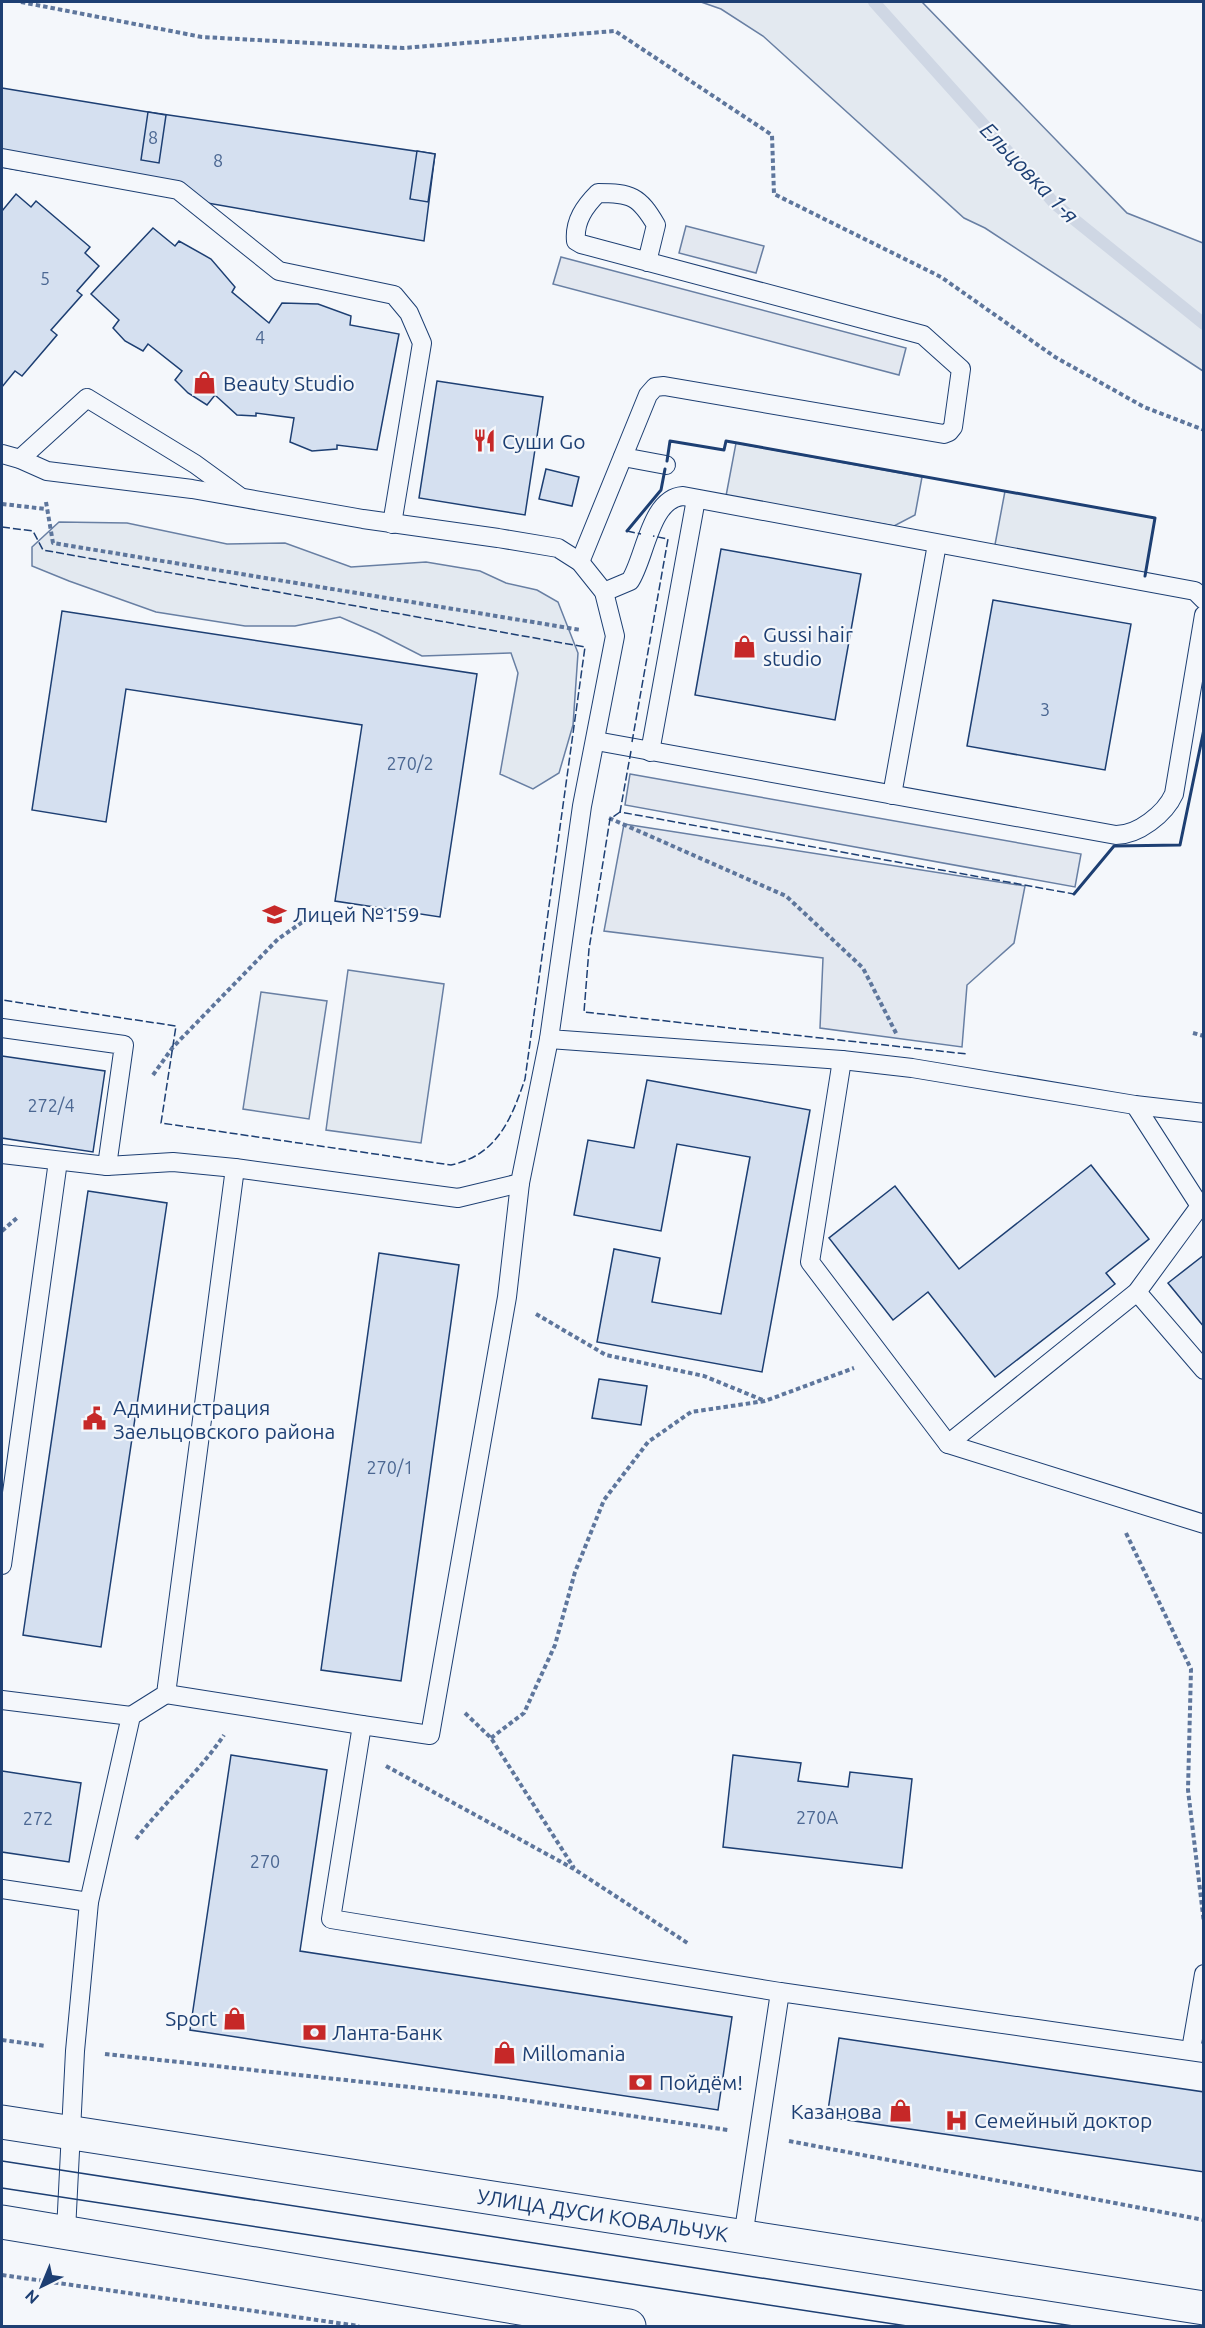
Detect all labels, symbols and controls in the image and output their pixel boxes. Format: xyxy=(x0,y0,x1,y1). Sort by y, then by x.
water label: Ельцовка 1-я xyxy=(976,117,1084,227)
house number: 8 xyxy=(148,127,158,147)
house number: 8 xyxy=(213,150,223,170)
house number: 5 xyxy=(40,268,50,288)
house number: 4 xyxy=(255,327,265,347)
shop icon: Beauty Studio xyxy=(192,370,218,396)
place label: Beauty Studio xyxy=(223,371,355,395)
restaurant icon: Суши Go xyxy=(471,428,497,454)
place label: Суши Go xyxy=(502,429,585,453)
place label: Gussi hair studio xyxy=(763,622,853,670)
shop icon: Gussi hair studio xyxy=(732,633,758,659)
house number: 3 xyxy=(1040,699,1050,719)
house number: 270/2 xyxy=(386,753,434,773)
school or university icon: Лицей №159 xyxy=(262,901,288,927)
place label: Лицей №159 xyxy=(293,902,420,926)
house number: 272/4 xyxy=(27,1095,75,1115)
place label: Администрация Заельцовского района xyxy=(113,1395,335,1443)
public building icon: Администрация Заельцовского района xyxy=(82,1406,108,1432)
house number: 270/1 xyxy=(366,1457,414,1477)
house number: 270А xyxy=(796,1807,838,1827)
house number: 272 xyxy=(23,1808,53,1828)
house number: 270 xyxy=(250,1851,280,1871)
shop icon: Sport xyxy=(222,2005,248,2031)
place label: Sport xyxy=(165,2006,217,2030)
bank icon: Ланта-Банк xyxy=(301,2019,327,2045)
place label: Ланта-Банк xyxy=(332,2020,443,2044)
shop icon: Millomania xyxy=(491,2040,517,2066)
place label: Millomania xyxy=(522,2041,625,2065)
bank icon: Пойдём! xyxy=(628,2069,654,2095)
place label: Пойдём! xyxy=(659,2070,743,2094)
shop icon: Казанова xyxy=(887,2098,913,2124)
place label: Казанова xyxy=(791,2099,882,2123)
hospital icon: Семейный доктор xyxy=(943,2107,969,2133)
place label: Семейный доктор xyxy=(974,2108,1152,2132)
street label: УЛИЦА ДУСИ КОВАЛЬЧУК xyxy=(476,2184,730,2246)
north arrow xyxy=(12,2256,72,2316)
text: N xyxy=(21,2286,42,2308)

